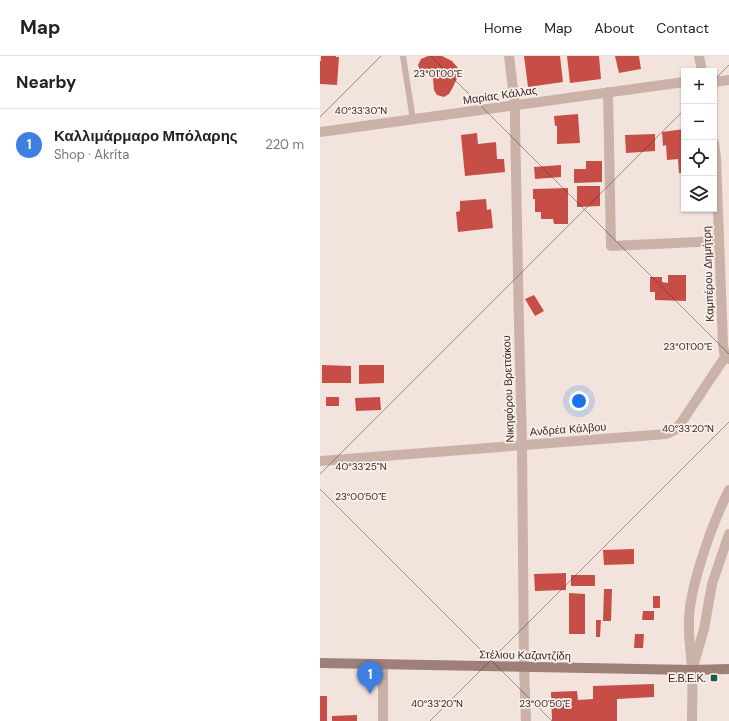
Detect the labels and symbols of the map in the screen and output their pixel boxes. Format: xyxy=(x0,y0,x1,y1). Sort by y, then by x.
text: 23°01'00"E xyxy=(414,67,463,80)
street label: Μαρίας Κάλλας xyxy=(462,83,538,107)
text: 40°33'30"N xyxy=(335,104,387,117)
street label: Καμπέρου Δημήτρη xyxy=(699,226,717,322)
street label: Νικηφόρου Βρεττάκου xyxy=(499,335,517,443)
text: 23°01'00"E xyxy=(664,340,713,353)
your location xyxy=(569,391,589,411)
street label: Ανδρέα Κάλβου xyxy=(529,419,607,439)
text: 40°33'20"N xyxy=(662,422,714,435)
text: 40°33'25"N xyxy=(335,460,387,473)
text: 23°00'50"E xyxy=(335,490,387,503)
street label: Στέλιου Καζαντζίδη xyxy=(479,647,571,663)
pin: 1 xyxy=(357,661,383,694)
place label: Ε.Β.Ε.Κ. xyxy=(668,671,706,685)
marker: Ε.Β.Ε.Κ. xyxy=(709,673,719,683)
text: 40°33'20"N xyxy=(411,697,463,710)
text: 23°00'50"E xyxy=(519,697,571,710)

